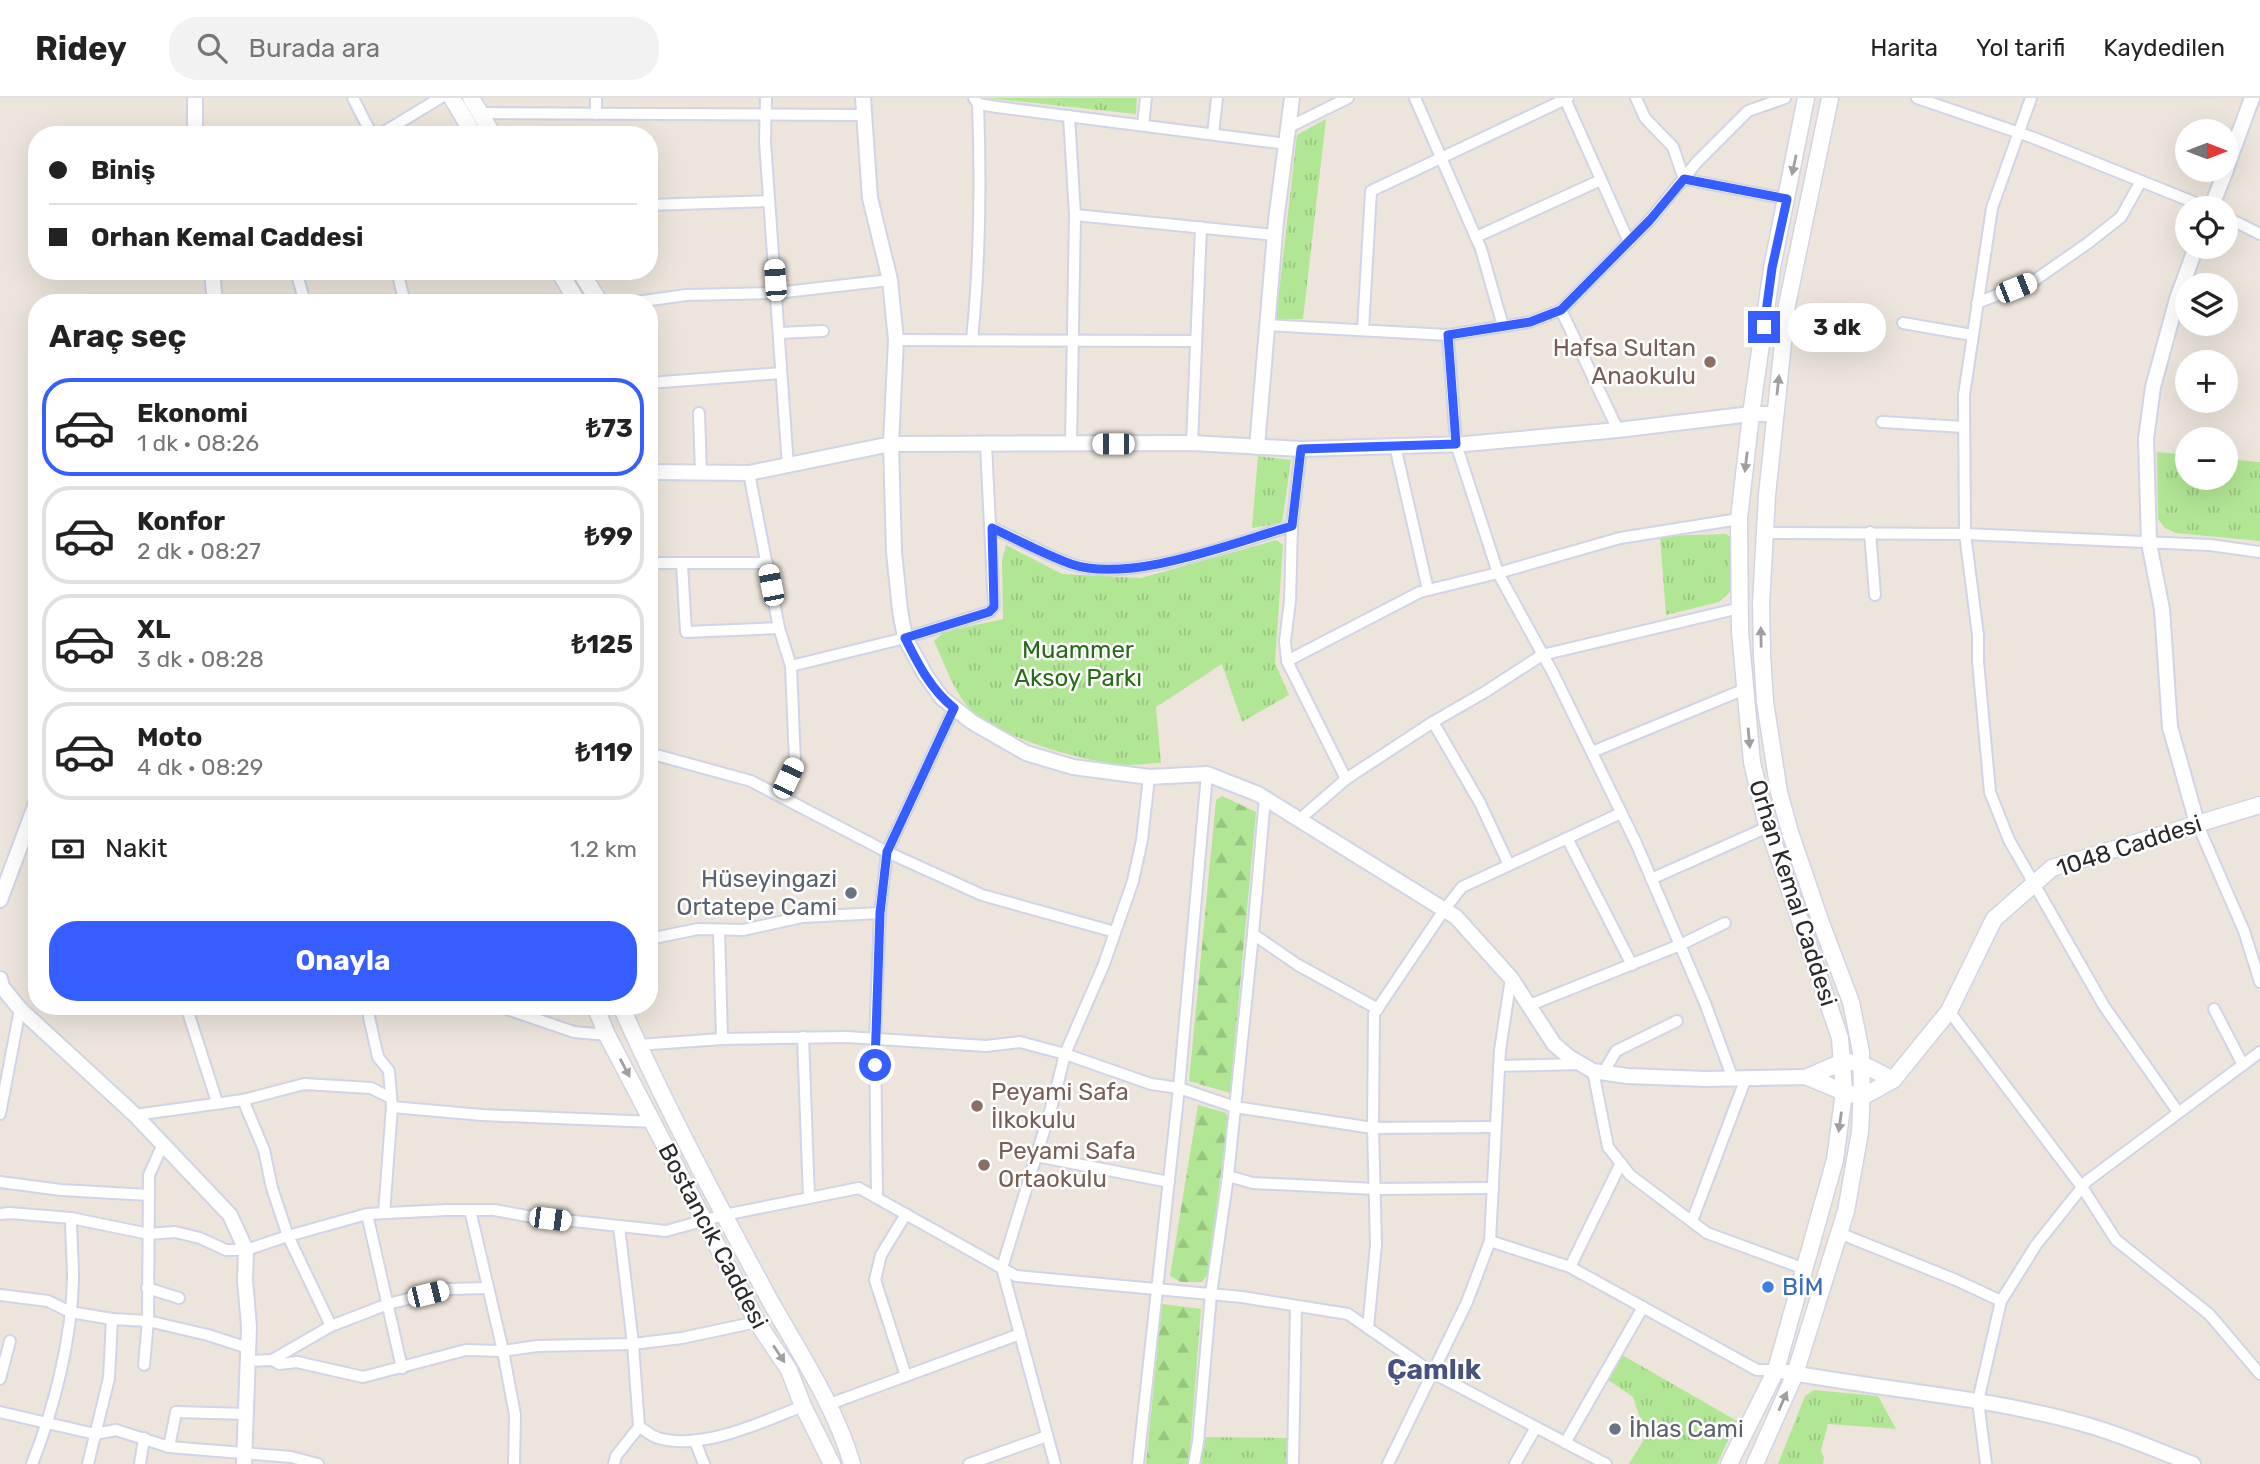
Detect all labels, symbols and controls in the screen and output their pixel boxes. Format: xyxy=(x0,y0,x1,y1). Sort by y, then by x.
search box xyxy=(169,17,659,80)
text: Ridey xyxy=(35,29,127,68)
icon: search xyxy=(193,29,231,67)
text: Burada ara xyxy=(249,33,380,64)
text: Harita xyxy=(1870,34,1938,62)
text: Yol tarifi xyxy=(1976,34,2065,62)
text: Kaydedilen xyxy=(2103,34,2225,62)
north arrow xyxy=(2175,119,2238,182)
map controls xyxy=(2175,119,2238,490)
one-way arrow xyxy=(1788,154,1799,176)
text: Biniş xyxy=(91,155,155,186)
button: locate xyxy=(2175,196,2238,259)
text: Orhan Kemal Caddesi xyxy=(91,222,364,253)
car xyxy=(764,258,787,302)
car xyxy=(1993,270,2040,306)
button: layers xyxy=(2175,273,2238,336)
callout: 3 dk xyxy=(1788,302,1886,352)
route end xyxy=(1748,311,1780,343)
text: 3 dk xyxy=(1813,313,1861,341)
text: Araç seç xyxy=(49,317,186,355)
place label: Hafsa Sultan Anaokulu xyxy=(1553,334,1696,390)
button: + xyxy=(2175,350,2238,413)
marker: Hafsa Sultan Anaokulu xyxy=(1702,354,1718,370)
one-way arrow xyxy=(1773,374,1784,396)
icon: car xyxy=(53,396,116,459)
text: Ekonomi xyxy=(137,398,248,429)
text: ₺73 xyxy=(586,413,633,444)
button: − xyxy=(2175,427,2238,490)
text: 1 dk · 08:26 xyxy=(137,429,259,457)
car xyxy=(1093,434,1135,455)
one-way arrow xyxy=(1740,451,1751,473)
icon: car xyxy=(53,504,116,567)
text: Konfor xyxy=(137,506,225,537)
text: ₺99 xyxy=(585,521,633,552)
text: 2 dk · 08:27 xyxy=(137,537,261,565)
car xyxy=(757,562,786,608)
icon: car xyxy=(53,612,116,675)
text: XL xyxy=(137,614,170,645)
one-way arrow xyxy=(1756,625,1767,647)
text: ₺125 xyxy=(572,629,633,660)
park label: Muammer Aksoy Parkı xyxy=(1014,636,1142,692)
text: 3 dk · 08:28 xyxy=(137,645,264,673)
icon: car xyxy=(53,720,116,783)
text: Moto xyxy=(137,722,202,753)
one-way arrow xyxy=(1744,727,1755,749)
text: ₺119 xyxy=(576,737,633,768)
text: 4 dk · 08:29 xyxy=(137,753,263,781)
car xyxy=(770,755,807,801)
street label: Orhan Kemal Caddesi xyxy=(1743,776,1843,1010)
street label: 1048 Caddesi xyxy=(2053,809,2205,883)
icon: cash xyxy=(49,830,87,868)
text: Nakit xyxy=(105,833,167,864)
text: 1.2 km xyxy=(570,835,637,863)
place label: Hüseyingazi Ortatepe Cami xyxy=(676,865,837,921)
marker: Hüseyingazi Ortatepe Cami xyxy=(843,885,859,901)
button: Onayla xyxy=(49,921,637,1001)
route start xyxy=(859,1049,891,1081)
one-way arrow xyxy=(618,1058,630,1078)
place label: Peyami Safa İlkokulu xyxy=(991,1078,1129,1134)
marker: Peyami Safa İlkokulu xyxy=(969,1098,985,1114)
one-way arrow xyxy=(1834,1111,1845,1133)
place label: Peyami Safa Ortaokulu xyxy=(998,1137,1136,1193)
street label: Bostancık Caddesi xyxy=(652,1139,774,1333)
marker: Peyami Safa Ortaokulu xyxy=(976,1157,992,1173)
car xyxy=(528,1206,573,1232)
place label: BİM xyxy=(1782,1273,1824,1301)
car xyxy=(406,1279,451,1309)
marker: BİM xyxy=(1760,1279,1776,1295)
one-way arrow xyxy=(772,1344,785,1364)
district label: Çamlık xyxy=(1387,1353,1482,1386)
one-way arrow xyxy=(1778,1391,1789,1412)
place label: İhlas Cami xyxy=(1629,1415,1744,1443)
marker: İhlas Cami xyxy=(1607,1421,1623,1437)

